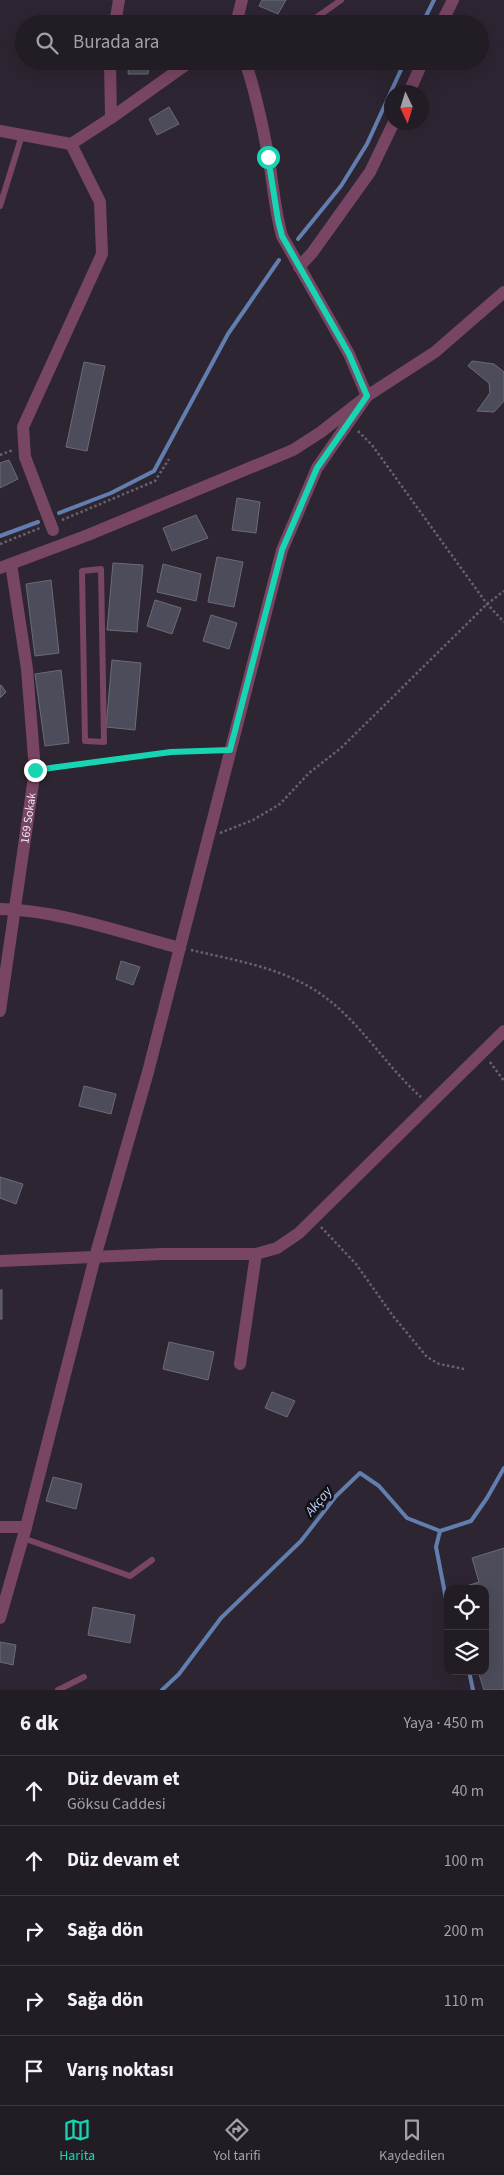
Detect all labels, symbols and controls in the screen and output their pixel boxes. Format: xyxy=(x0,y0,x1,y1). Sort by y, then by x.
search box xyxy=(15,15,489,70)
icon: search xyxy=(33,29,61,57)
text: Burada ara xyxy=(73,29,159,56)
north arrow xyxy=(384,85,429,130)
route start xyxy=(257,146,280,169)
route end xyxy=(24,759,47,782)
street label: 169 Sokak xyxy=(16,792,41,845)
water label: Akçay xyxy=(300,1482,338,1522)
map controls xyxy=(444,1585,489,1675)
button: locate xyxy=(444,1585,489,1630)
button: layers xyxy=(444,1630,489,1675)
text: 6 dk xyxy=(20,1708,59,1738)
text: Yaya · 450 m xyxy=(403,1712,484,1734)
text: Düz devam et xyxy=(67,1766,180,1793)
icon: ahead xyxy=(20,1777,48,1805)
text: 40 m xyxy=(452,1780,484,1802)
text: Göksu Caddesi xyxy=(67,1793,166,1815)
icon: ahead xyxy=(20,1847,48,1875)
text: Düz devam et xyxy=(67,1847,180,1874)
text: 100 m xyxy=(444,1850,484,1872)
icon: right xyxy=(20,1917,48,1945)
text: Sağa dön xyxy=(67,1917,143,1944)
text: 200 m xyxy=(444,1920,484,1942)
icon: right xyxy=(20,1987,48,2015)
text: Sağa dön xyxy=(67,1987,143,2014)
text: 110 m xyxy=(444,1990,484,2012)
icon: arrive xyxy=(20,2057,48,2085)
text: Varış noktası xyxy=(67,2057,174,2084)
tab: Harita xyxy=(59,2116,95,2166)
tab: Yol tarifi xyxy=(213,2116,261,2166)
tab: Kaydedilen xyxy=(379,2116,445,2166)

